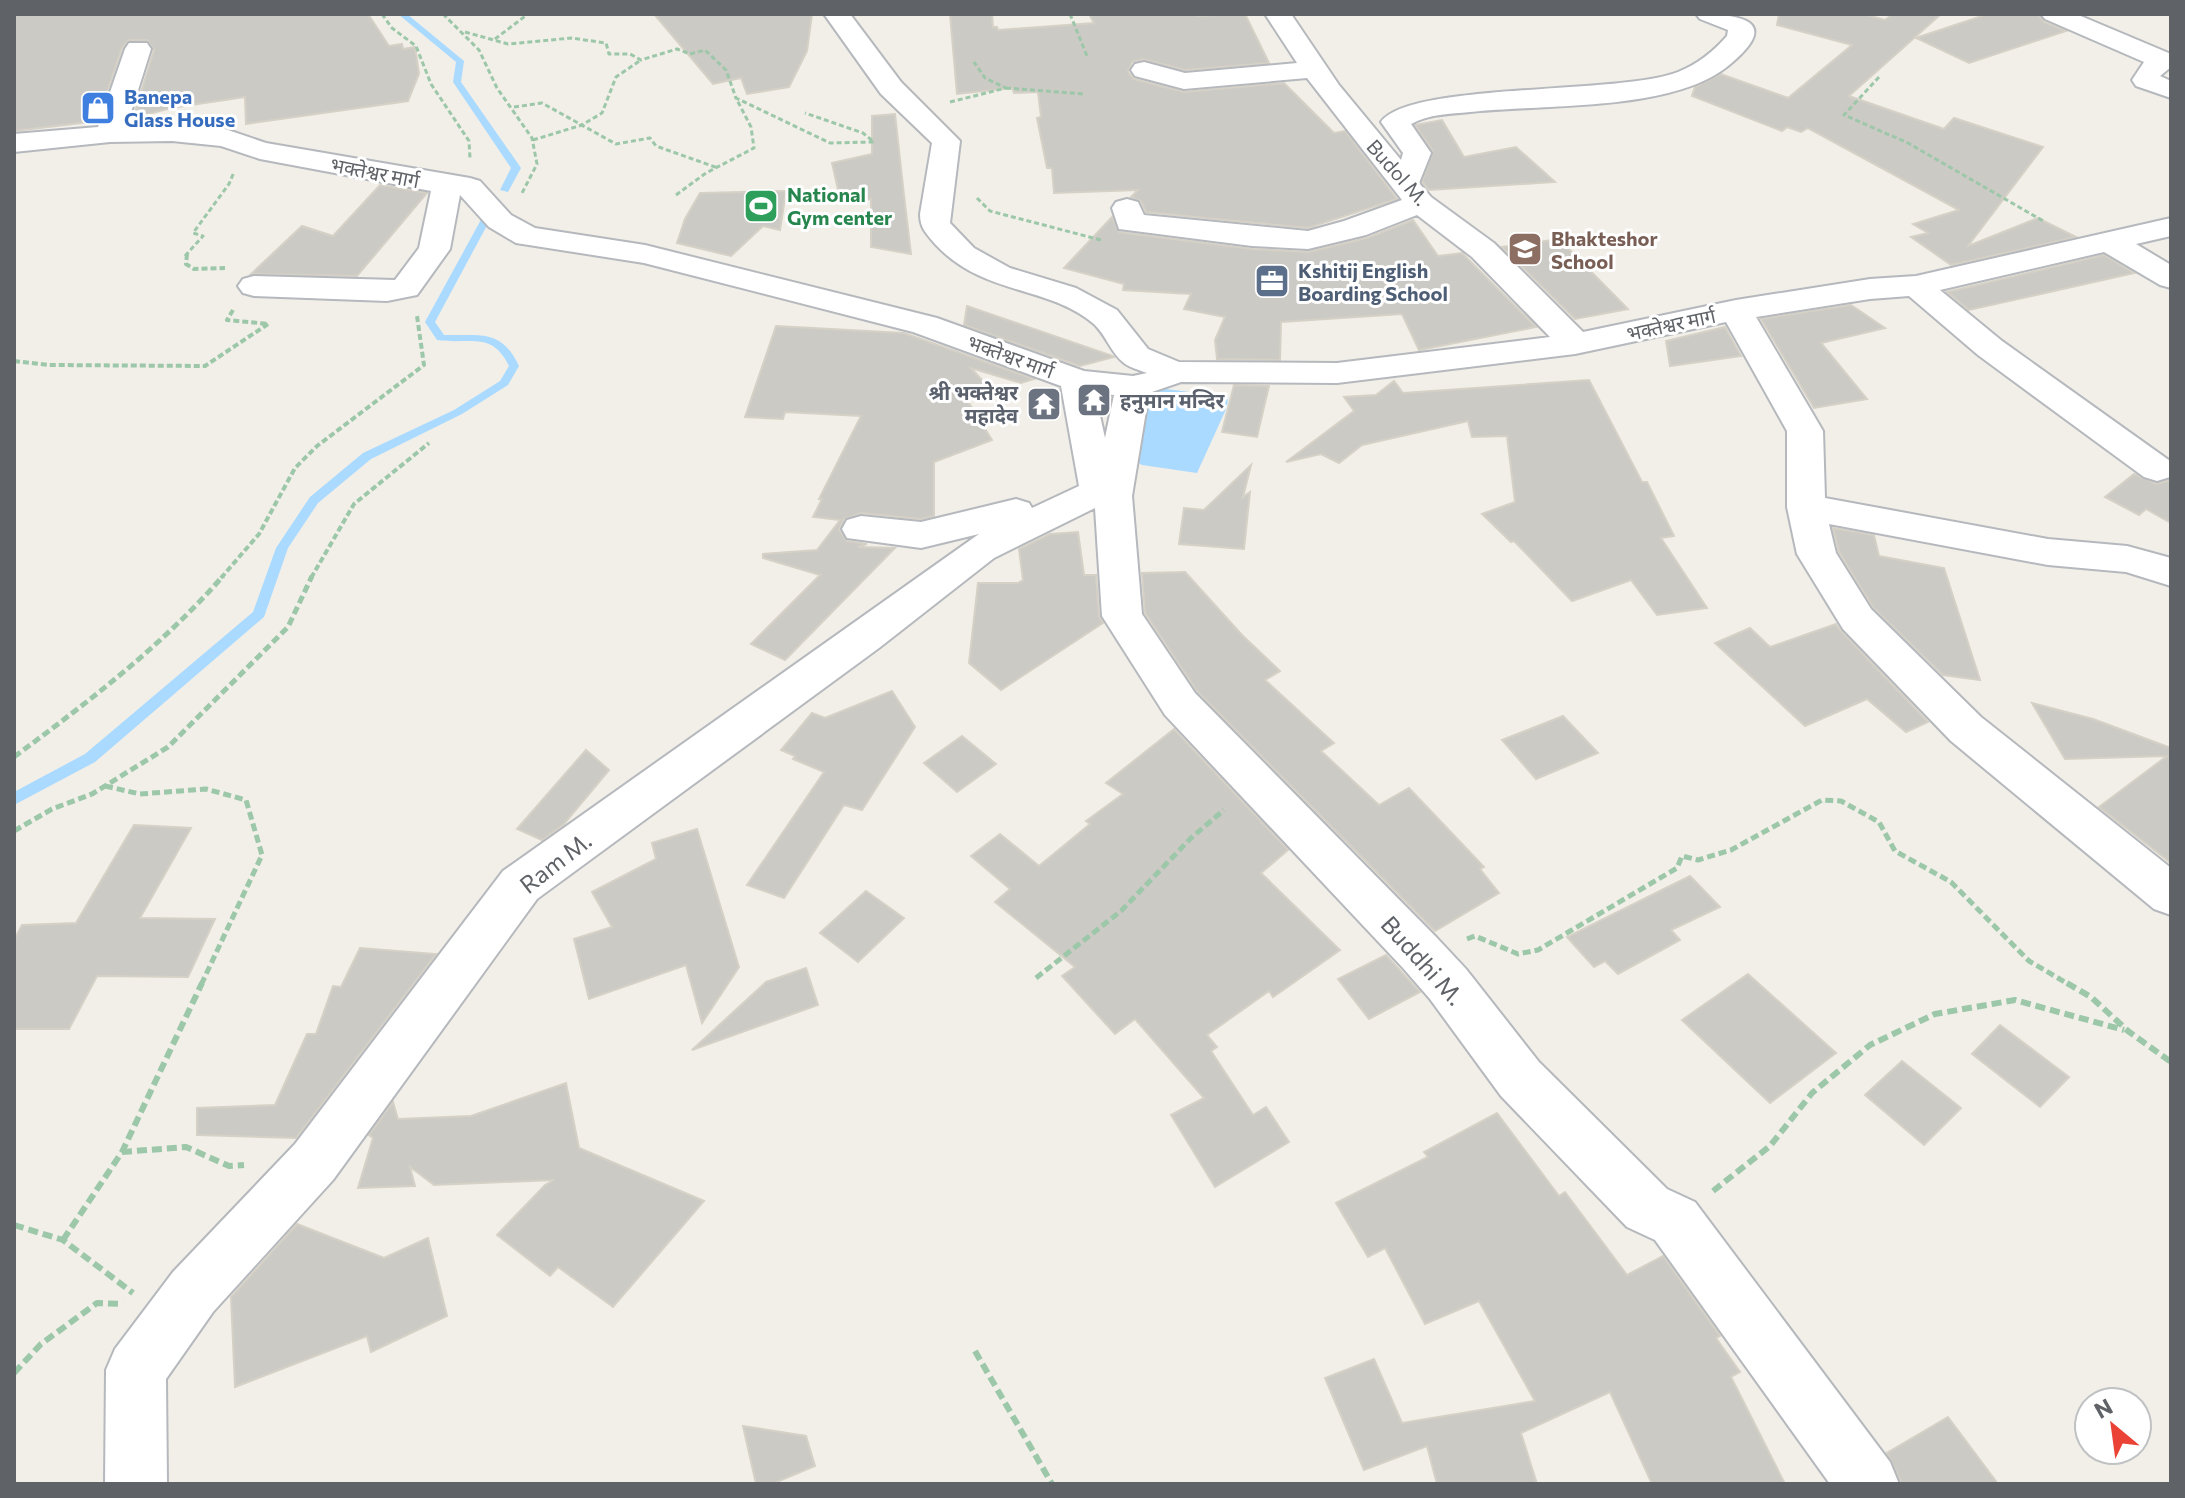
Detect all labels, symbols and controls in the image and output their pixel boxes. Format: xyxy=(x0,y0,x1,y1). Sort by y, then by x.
place label: Banepa Glass House xyxy=(124,84,235,131)
shop icon: Banepa Glass House xyxy=(79,89,117,127)
street label: Budol M. xyxy=(1362,134,1434,210)
street label: भक्तेश्वर मार्ग xyxy=(328,152,423,193)
place label: National Gym center xyxy=(787,182,892,229)
sports icon: National Gym center xyxy=(742,187,780,225)
place label: Bhakteshor School xyxy=(1551,226,1658,273)
school or university icon: Bhakteshor School xyxy=(1506,230,1544,268)
place label: Kshitij English Boarding School xyxy=(1298,258,1448,305)
office icon: Kshitij English Boarding School xyxy=(1253,262,1291,300)
street label: भक्तेश्वर मार्ग xyxy=(1624,303,1719,345)
street label: भक्तेश्वर मार्ग xyxy=(964,329,1058,383)
place label: श्री भक्तेश्वर महादेव xyxy=(929,380,1019,427)
temple icon: हनुमान मन्दिर xyxy=(1075,381,1113,419)
temple icon: श्री भक्तेश्वर महादेव xyxy=(1025,385,1063,423)
place label: हनुमान मन्दिर xyxy=(1120,388,1225,414)
street label: Ram M. xyxy=(513,825,597,899)
street label: Buddhi M. xyxy=(1375,910,1471,1010)
north arrow xyxy=(2073,1386,2153,1466)
text: N xyxy=(2089,1392,2117,1424)

